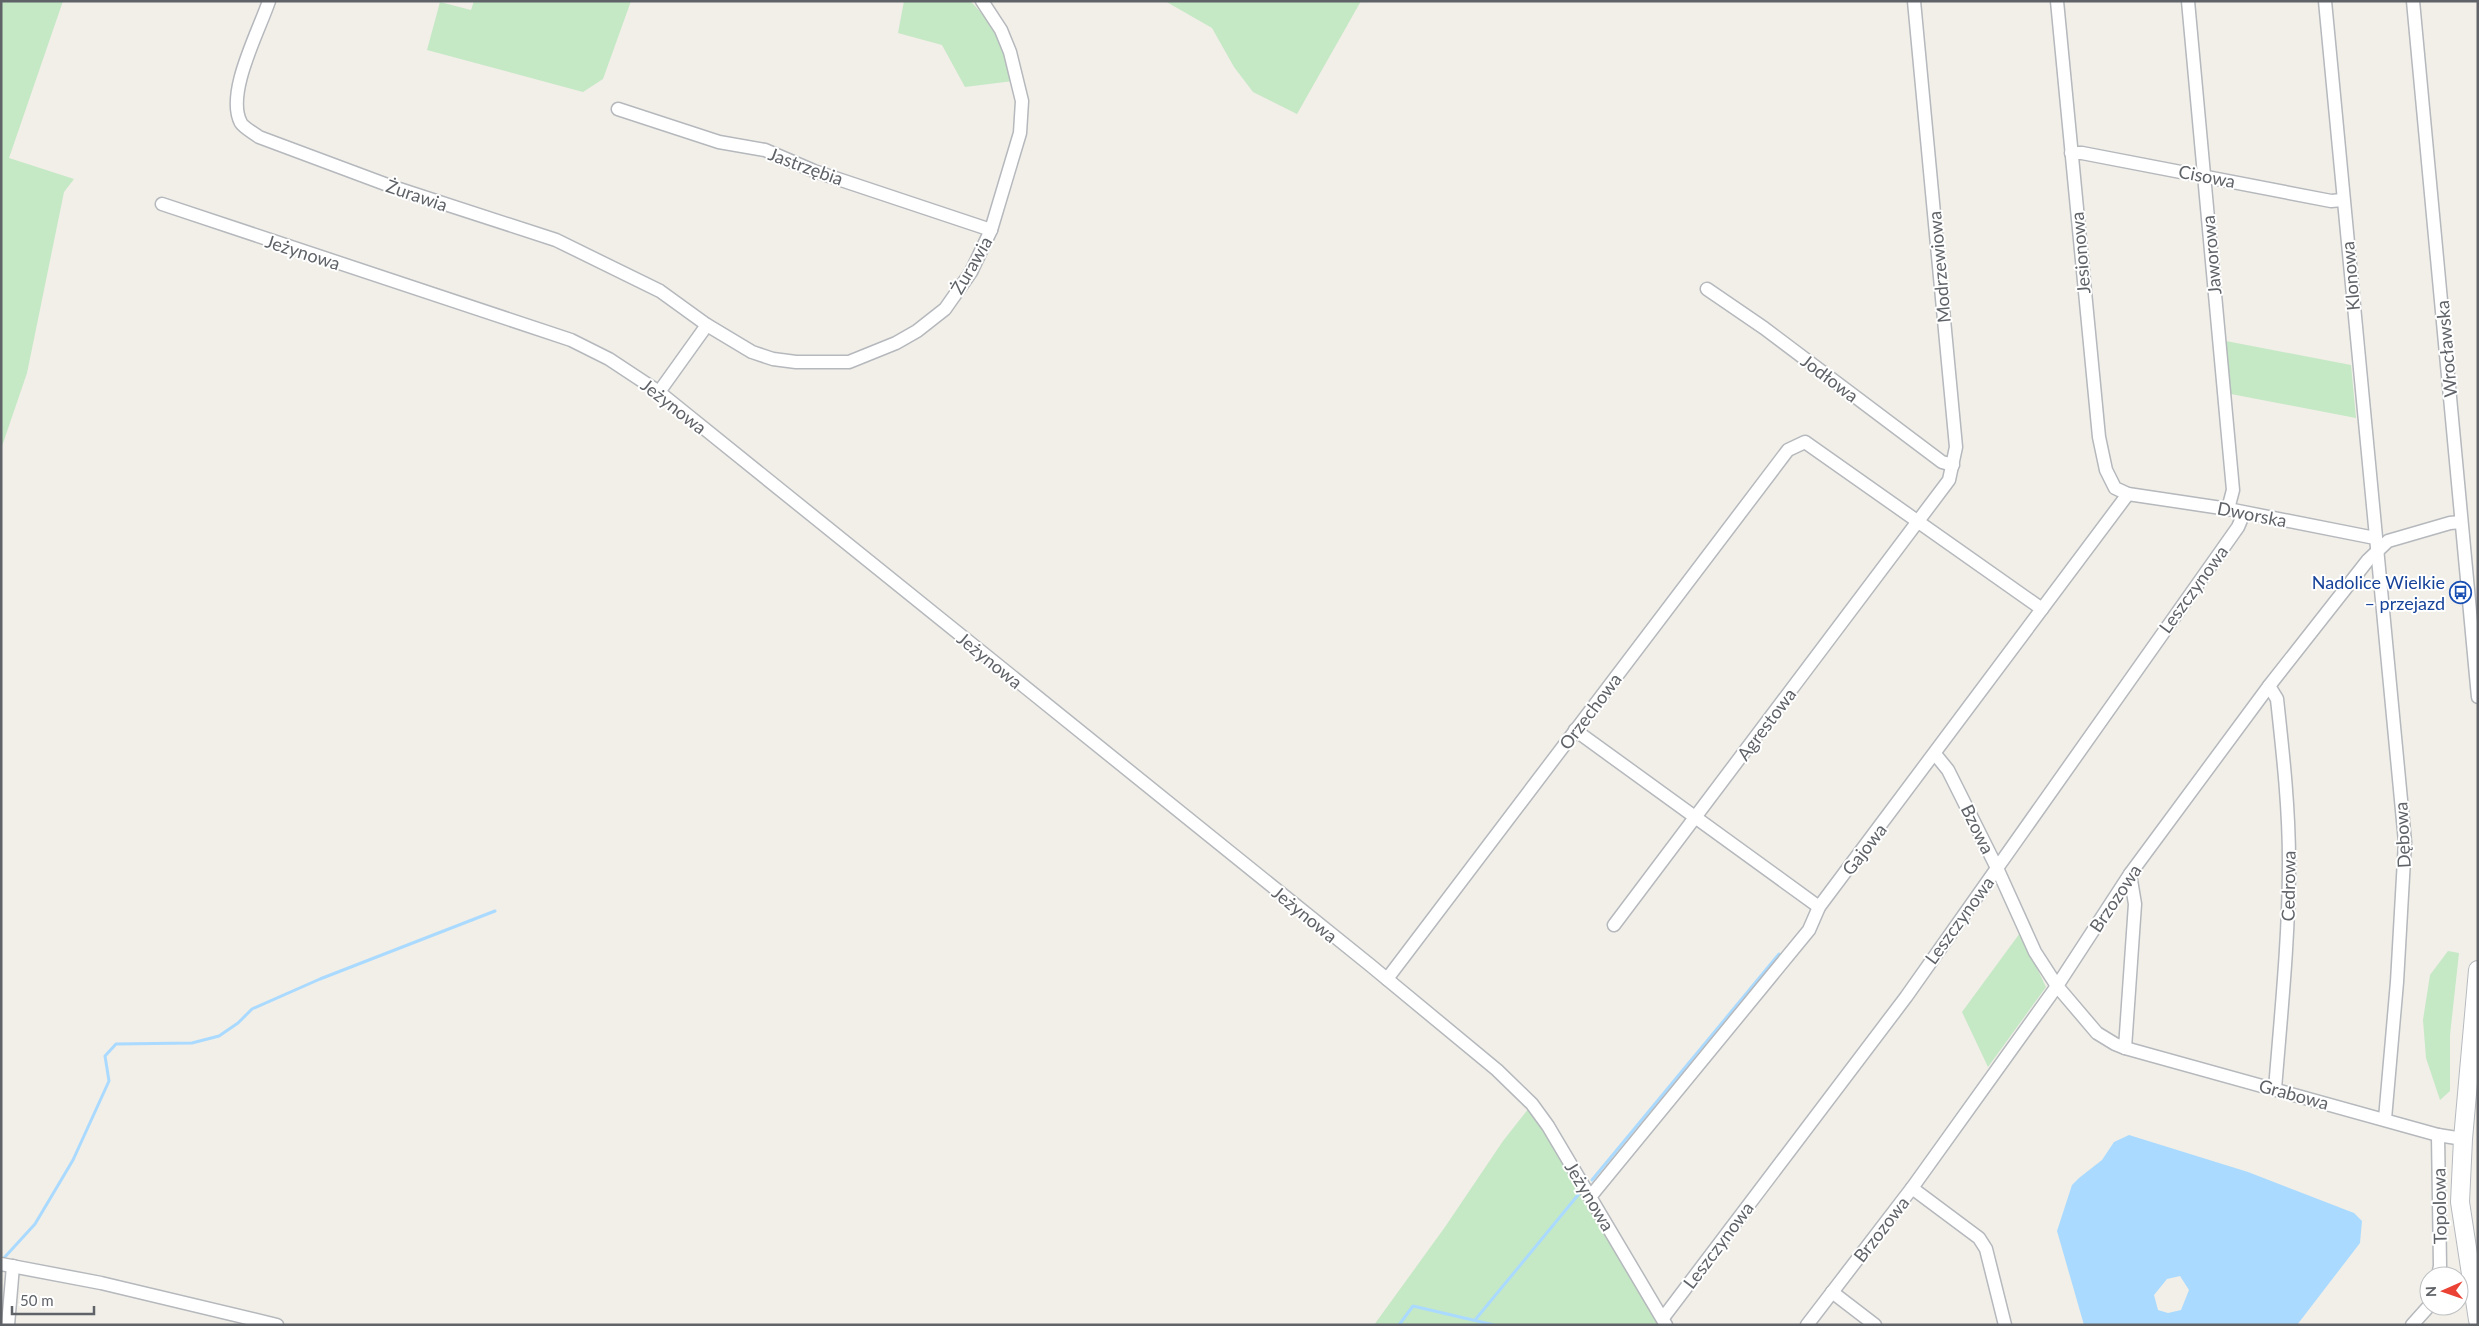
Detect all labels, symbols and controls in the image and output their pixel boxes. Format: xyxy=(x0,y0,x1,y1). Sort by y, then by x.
street label: Jastrzębia xyxy=(766,142,846,190)
street label: Cisowa xyxy=(2177,160,2237,192)
street label: Żurawia xyxy=(384,174,450,216)
street label: Modrzewiowa xyxy=(1923,210,1955,324)
street label: Jesionowa xyxy=(2065,211,2095,295)
street label: Jaworowa xyxy=(2197,214,2225,296)
street label: Jeżynowa xyxy=(263,230,343,274)
street label: Żurawia xyxy=(946,232,996,298)
street label: Klonowa xyxy=(2336,240,2364,312)
street label: Wrocławska xyxy=(2431,300,2461,398)
street label: Jodłowa xyxy=(1797,349,1863,407)
street label: Jeżynowa xyxy=(637,374,711,438)
street label: Dworska xyxy=(2215,496,2289,532)
street label: Leszczynowa xyxy=(2154,541,2232,637)
place label: Nadolice Wielkie – przejazd xyxy=(2312,571,2445,614)
bus stop icon: Nadolice Wielkie – przejazd xyxy=(2449,580,2473,604)
street label: Jeżynowa xyxy=(953,627,1027,693)
street label: Orzechowa xyxy=(1554,668,1626,754)
street label: Agrestowa xyxy=(1732,684,1800,764)
street label: Bzowa xyxy=(1957,801,1999,857)
street label: Dębowa xyxy=(2389,801,2415,869)
street label: Gajowa xyxy=(1837,819,1891,879)
street label: Cedrowa xyxy=(2276,850,2300,922)
street label: Brzozowa xyxy=(2084,860,2146,936)
street label: Leszczynowa xyxy=(1920,872,1998,968)
street label: Jeżynowa xyxy=(1268,881,1342,947)
street label: Grabowa xyxy=(2257,1074,2331,1114)
street label: Jeżynowa xyxy=(1561,1157,1619,1235)
street label: Topolowa xyxy=(2427,1168,2451,1244)
street label: Brzozowa xyxy=(1849,1192,1913,1266)
street label: Leszczynowa xyxy=(1678,1197,1758,1293)
north arrow xyxy=(2419,1266,2469,1316)
scale bar xyxy=(12,1284,95,1316)
text: N xyxy=(2422,1286,2439,1297)
text: 50 m xyxy=(20,1291,54,1309)

